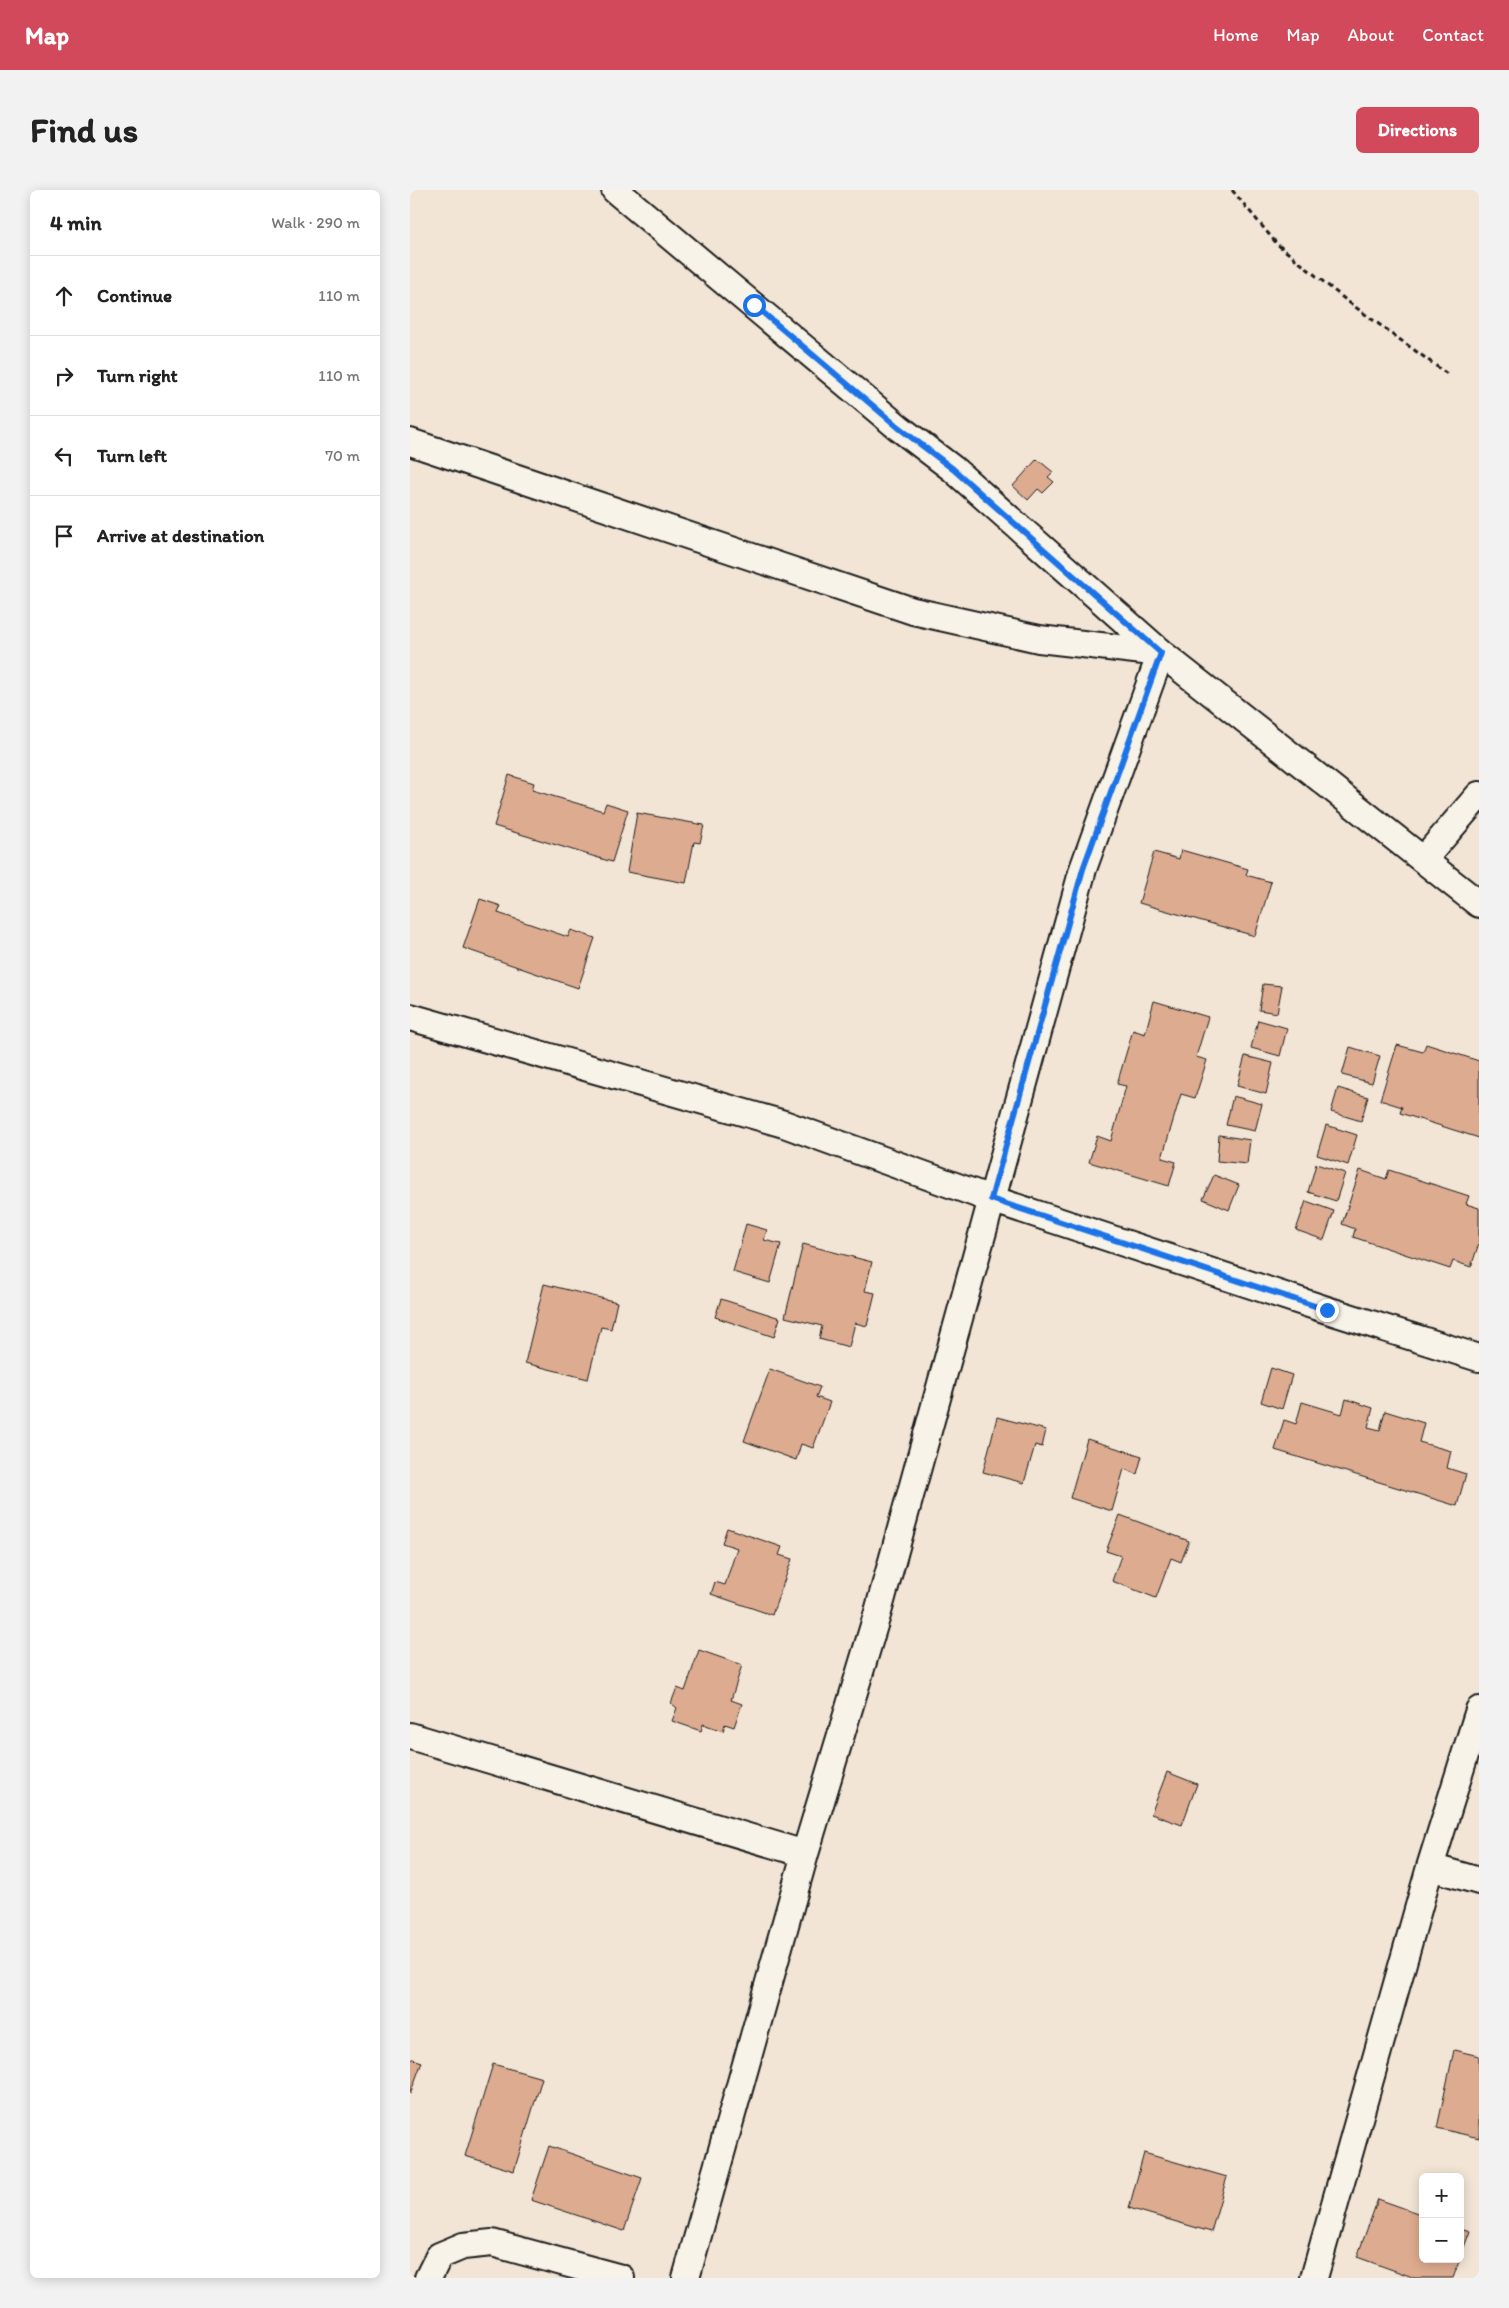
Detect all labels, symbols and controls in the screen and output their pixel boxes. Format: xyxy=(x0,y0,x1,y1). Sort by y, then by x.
text: Map xyxy=(25,21,69,50)
text: Home xyxy=(1213,24,1259,46)
text: Map xyxy=(1287,24,1320,46)
text: About xyxy=(1348,24,1394,46)
text: Contact xyxy=(1422,24,1484,46)
button: Directions xyxy=(1356,107,1479,153)
text: Find us xyxy=(30,109,138,151)
text: 4 min xyxy=(50,210,102,235)
text: Walk · 290 m xyxy=(271,213,360,232)
icon: ahead xyxy=(50,282,78,310)
text: Continue xyxy=(97,284,172,307)
text: 110 m xyxy=(318,286,360,305)
route start xyxy=(743,294,766,317)
icon: right xyxy=(50,362,78,390)
text: Turn right xyxy=(97,364,178,387)
text: 110 m xyxy=(318,366,360,385)
icon: left xyxy=(50,442,78,470)
text: Turn left xyxy=(97,444,167,467)
text: 70 m xyxy=(325,446,360,465)
icon: arrive xyxy=(50,522,78,550)
text: Arrive at destination xyxy=(97,524,264,547)
route end xyxy=(1316,1299,1339,1322)
map controls xyxy=(1419,2173,1464,2263)
button: + xyxy=(1419,2173,1464,2218)
button: − xyxy=(1419,2218,1464,2263)

